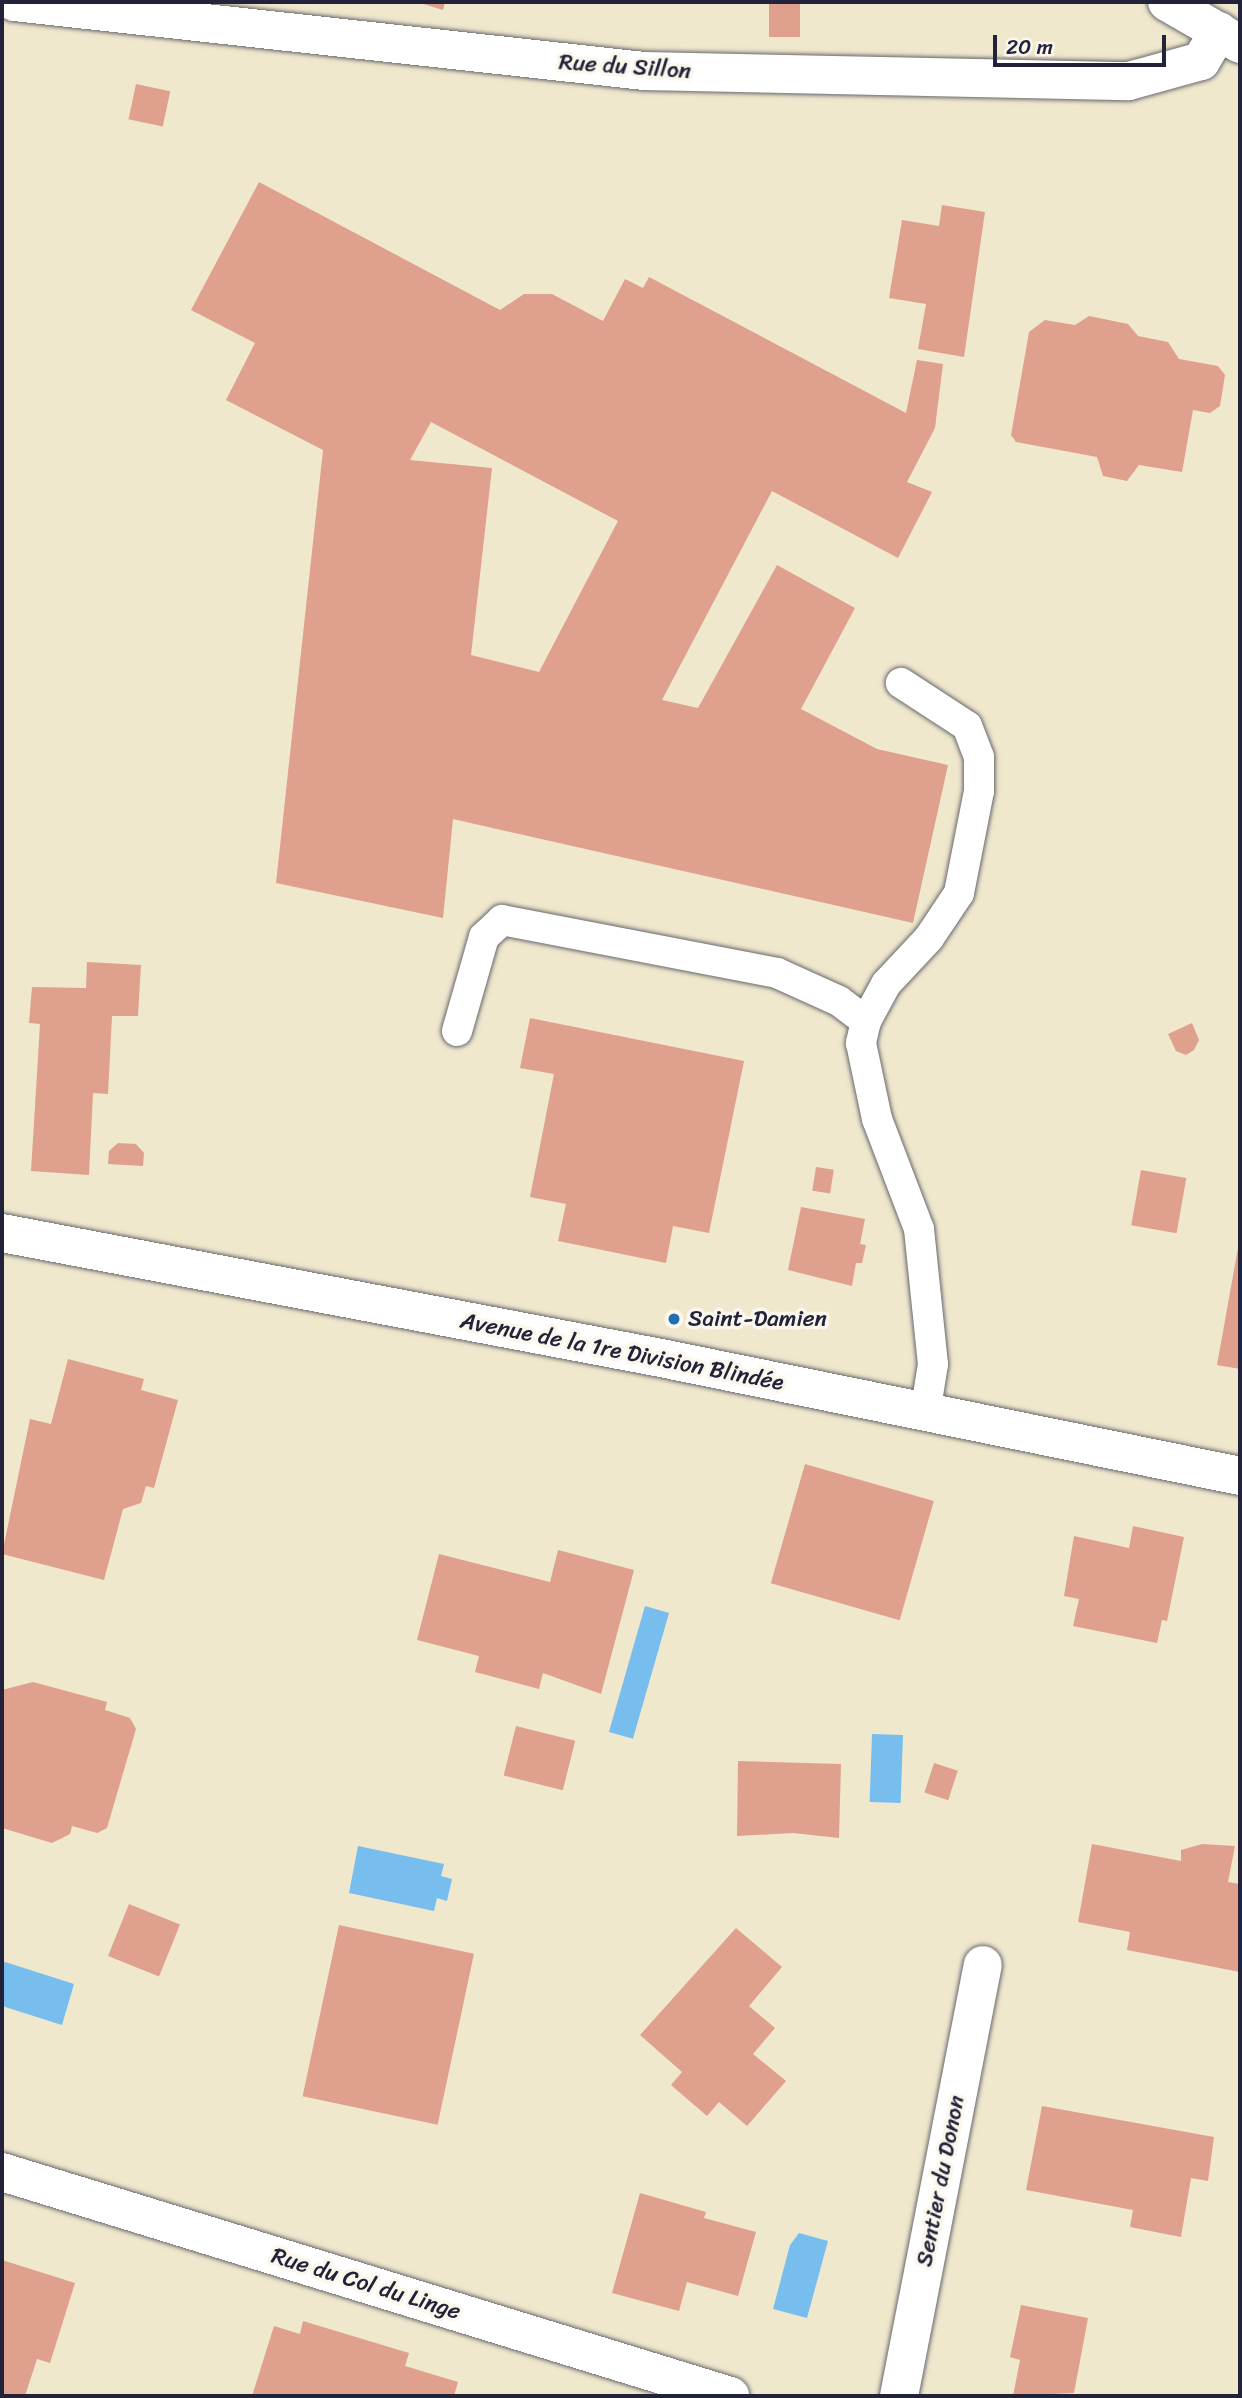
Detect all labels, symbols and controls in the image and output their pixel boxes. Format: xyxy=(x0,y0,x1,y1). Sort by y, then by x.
scale bar xyxy=(997,21,1170,65)
text: 20 m xyxy=(1006,28,1053,66)
street label: Rue du Sillon xyxy=(558,49,692,85)
place label: Saint-Damien xyxy=(688,1305,827,1333)
street label: Avenue de la 1re Division Blindée xyxy=(457,1307,787,1397)
marker: Saint-Damien xyxy=(666,1311,682,1327)
street label: Sentier du Donon xyxy=(911,2093,971,2269)
street label: Rue du Col du Linge xyxy=(268,2242,464,2326)

